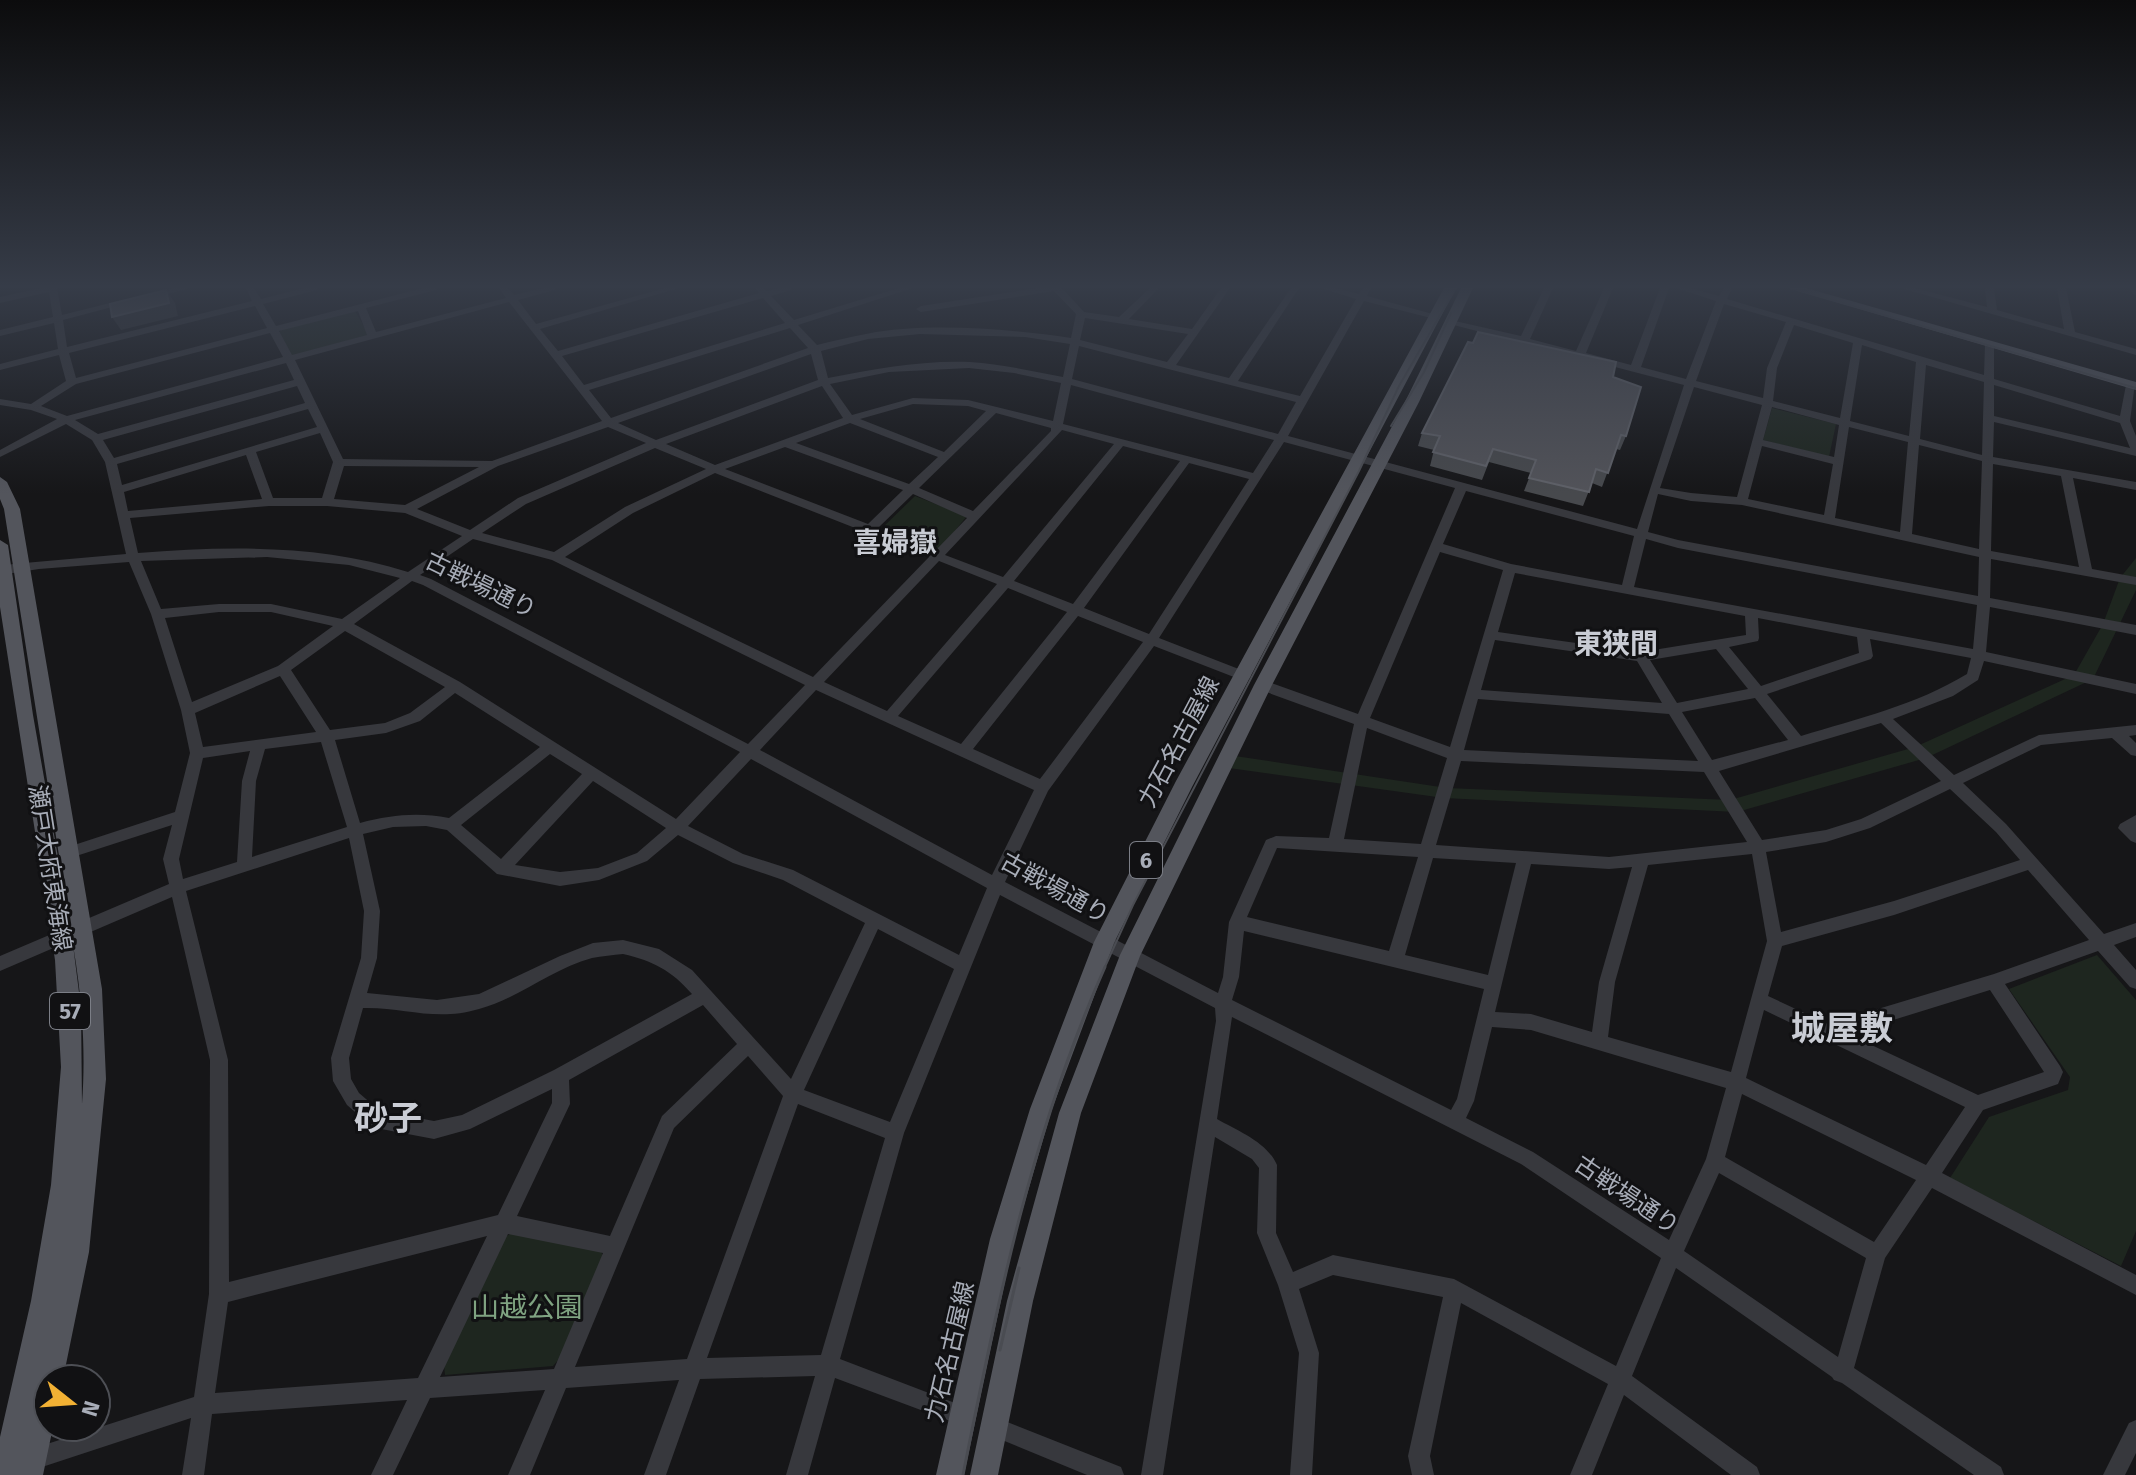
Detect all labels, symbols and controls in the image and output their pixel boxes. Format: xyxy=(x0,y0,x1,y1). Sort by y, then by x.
district label: 喜婦嶽 xyxy=(853,526,937,559)
street label: 古戦場通り xyxy=(421,546,541,624)
district label: 東狭間 xyxy=(1574,627,1658,660)
street label: 力石名古屋線 xyxy=(1133,672,1225,812)
street label: 瀬戸大府東海線 xyxy=(23,783,77,953)
road number: 6 xyxy=(1130,842,1162,878)
street label: 古戦場通り xyxy=(996,847,1114,929)
road number: 57 xyxy=(50,993,90,1029)
district label: 城屋敷 xyxy=(1791,1008,1893,1049)
district label: 砂子 xyxy=(354,1098,422,1139)
street label: 古戦場通り xyxy=(1569,1150,1685,1240)
street label: 力石名古屋線 xyxy=(920,1279,980,1425)
park label: 山越公園 xyxy=(471,1291,583,1324)
north arrow xyxy=(32,1363,112,1443)
text: N xyxy=(76,1398,106,1420)

